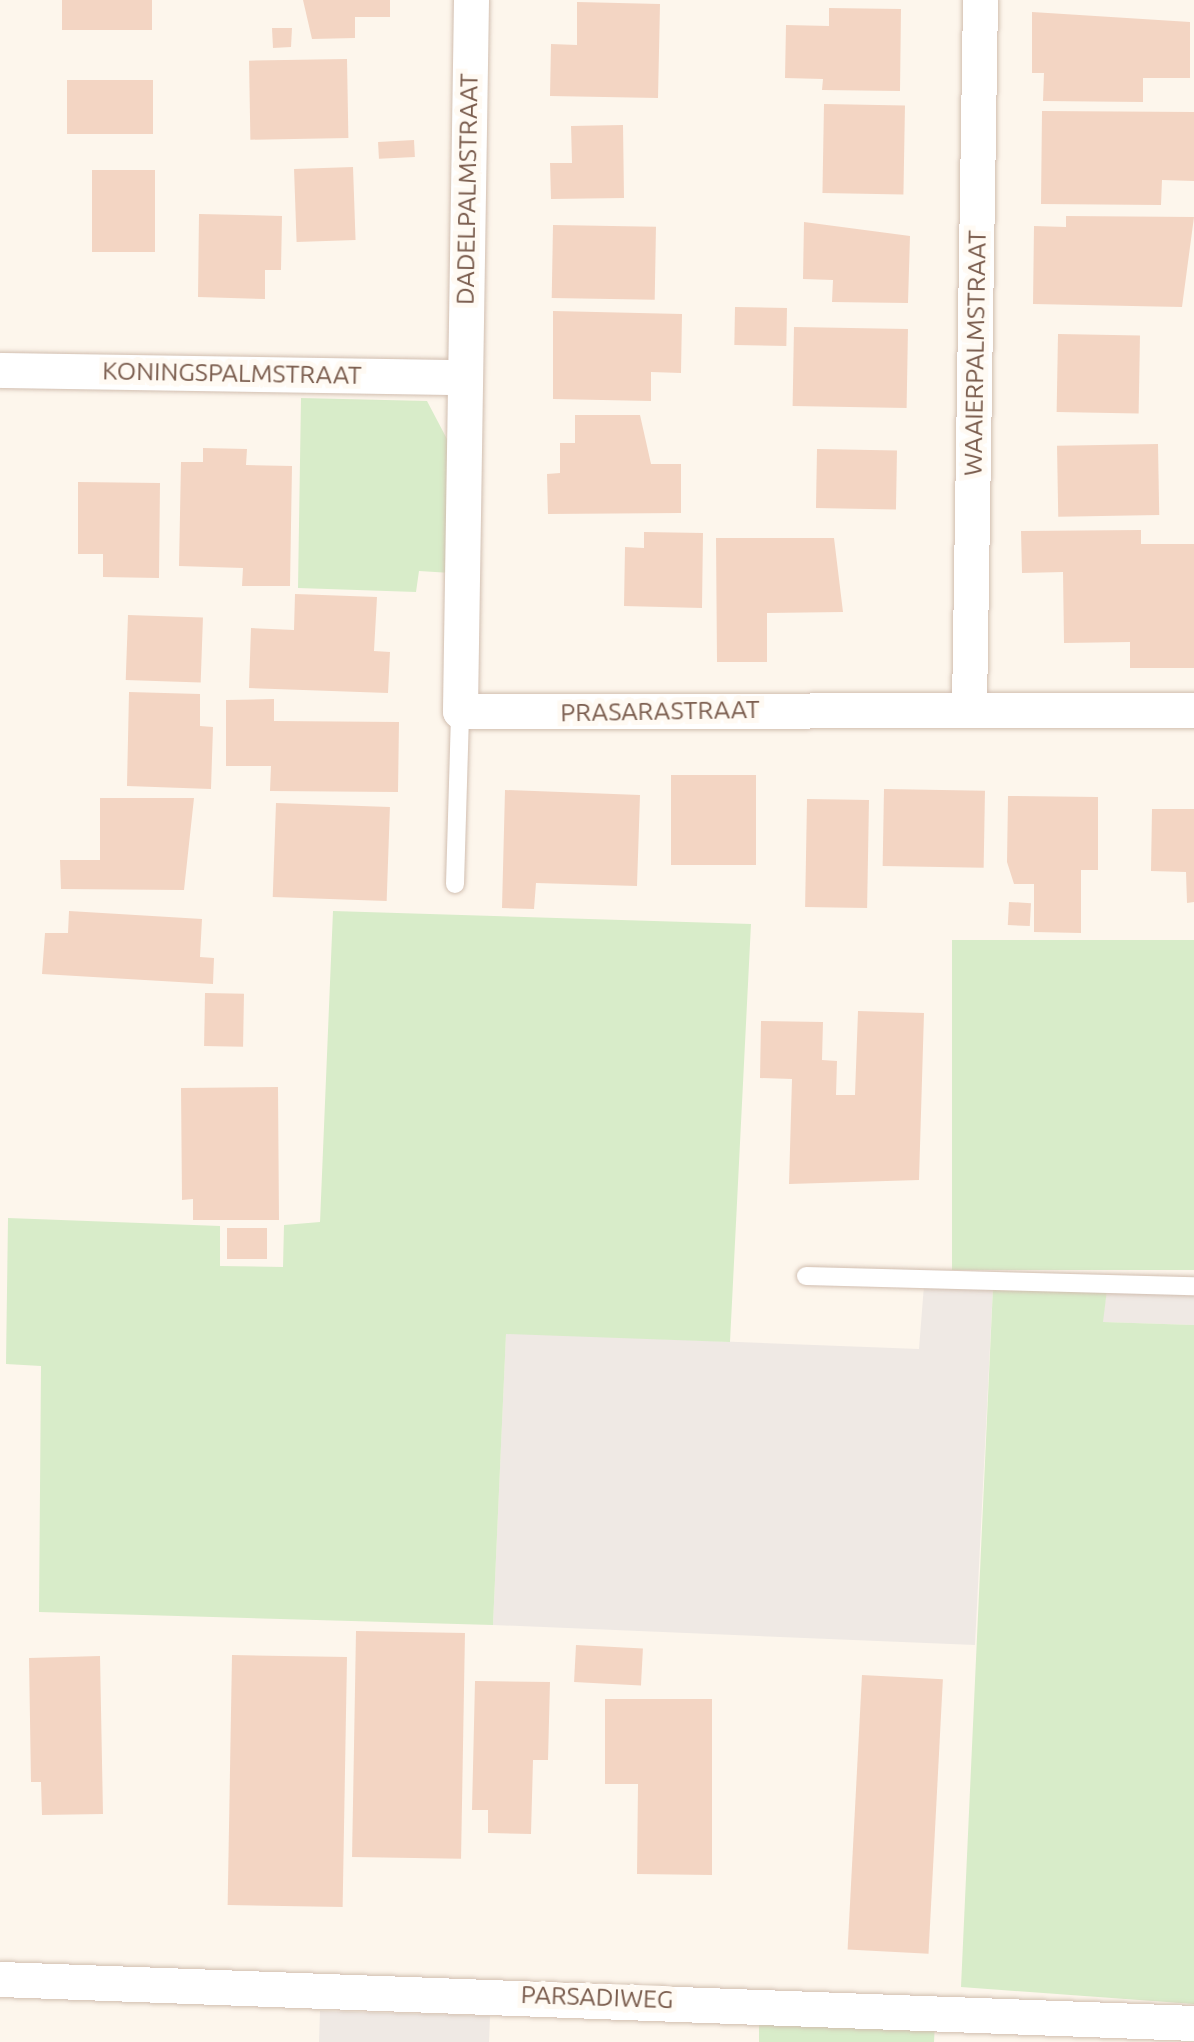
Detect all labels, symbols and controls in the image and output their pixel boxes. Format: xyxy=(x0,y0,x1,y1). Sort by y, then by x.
street label: DADELPALMSTRAAT xyxy=(450,73,484,305)
street label: WAAIERPALMSTRAAT xyxy=(958,230,992,476)
street label: KONINGSPALMSTRAAT xyxy=(102,356,362,390)
street label: PRASARASTRAAT xyxy=(560,694,760,728)
street label: PARSADIWEG xyxy=(520,1979,674,2015)

